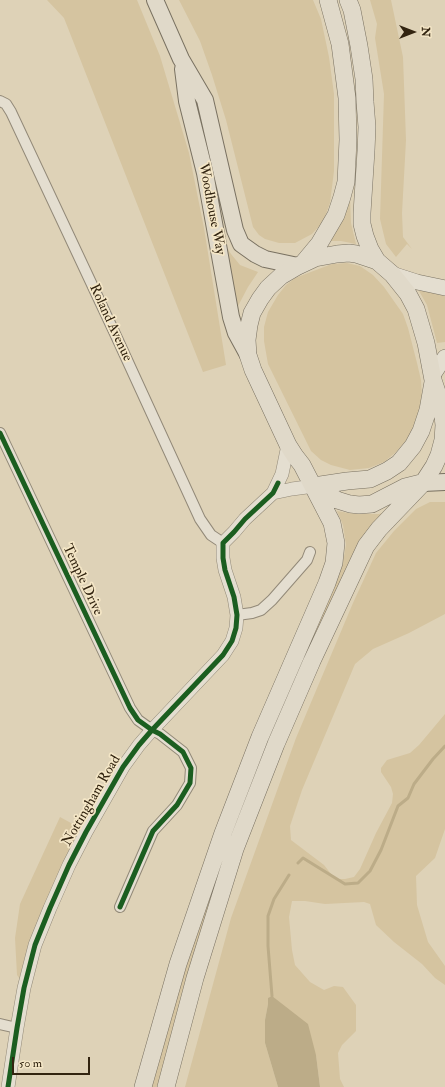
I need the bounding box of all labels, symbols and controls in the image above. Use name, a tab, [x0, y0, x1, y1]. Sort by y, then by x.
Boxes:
north arrow	[393, 12, 433, 52]
text: N	[419, 27, 432, 37]
street label: Woodhouse Way	[194, 162, 228, 256]
street label: Roland Avenue	[85, 282, 135, 364]
street label: Temple Drive	[58, 542, 106, 618]
street label: Nottingham Road	[59, 753, 125, 849]
scale bar	[14, 1049, 92, 1075]
text: 50 m	[19, 1056, 42, 1071]

